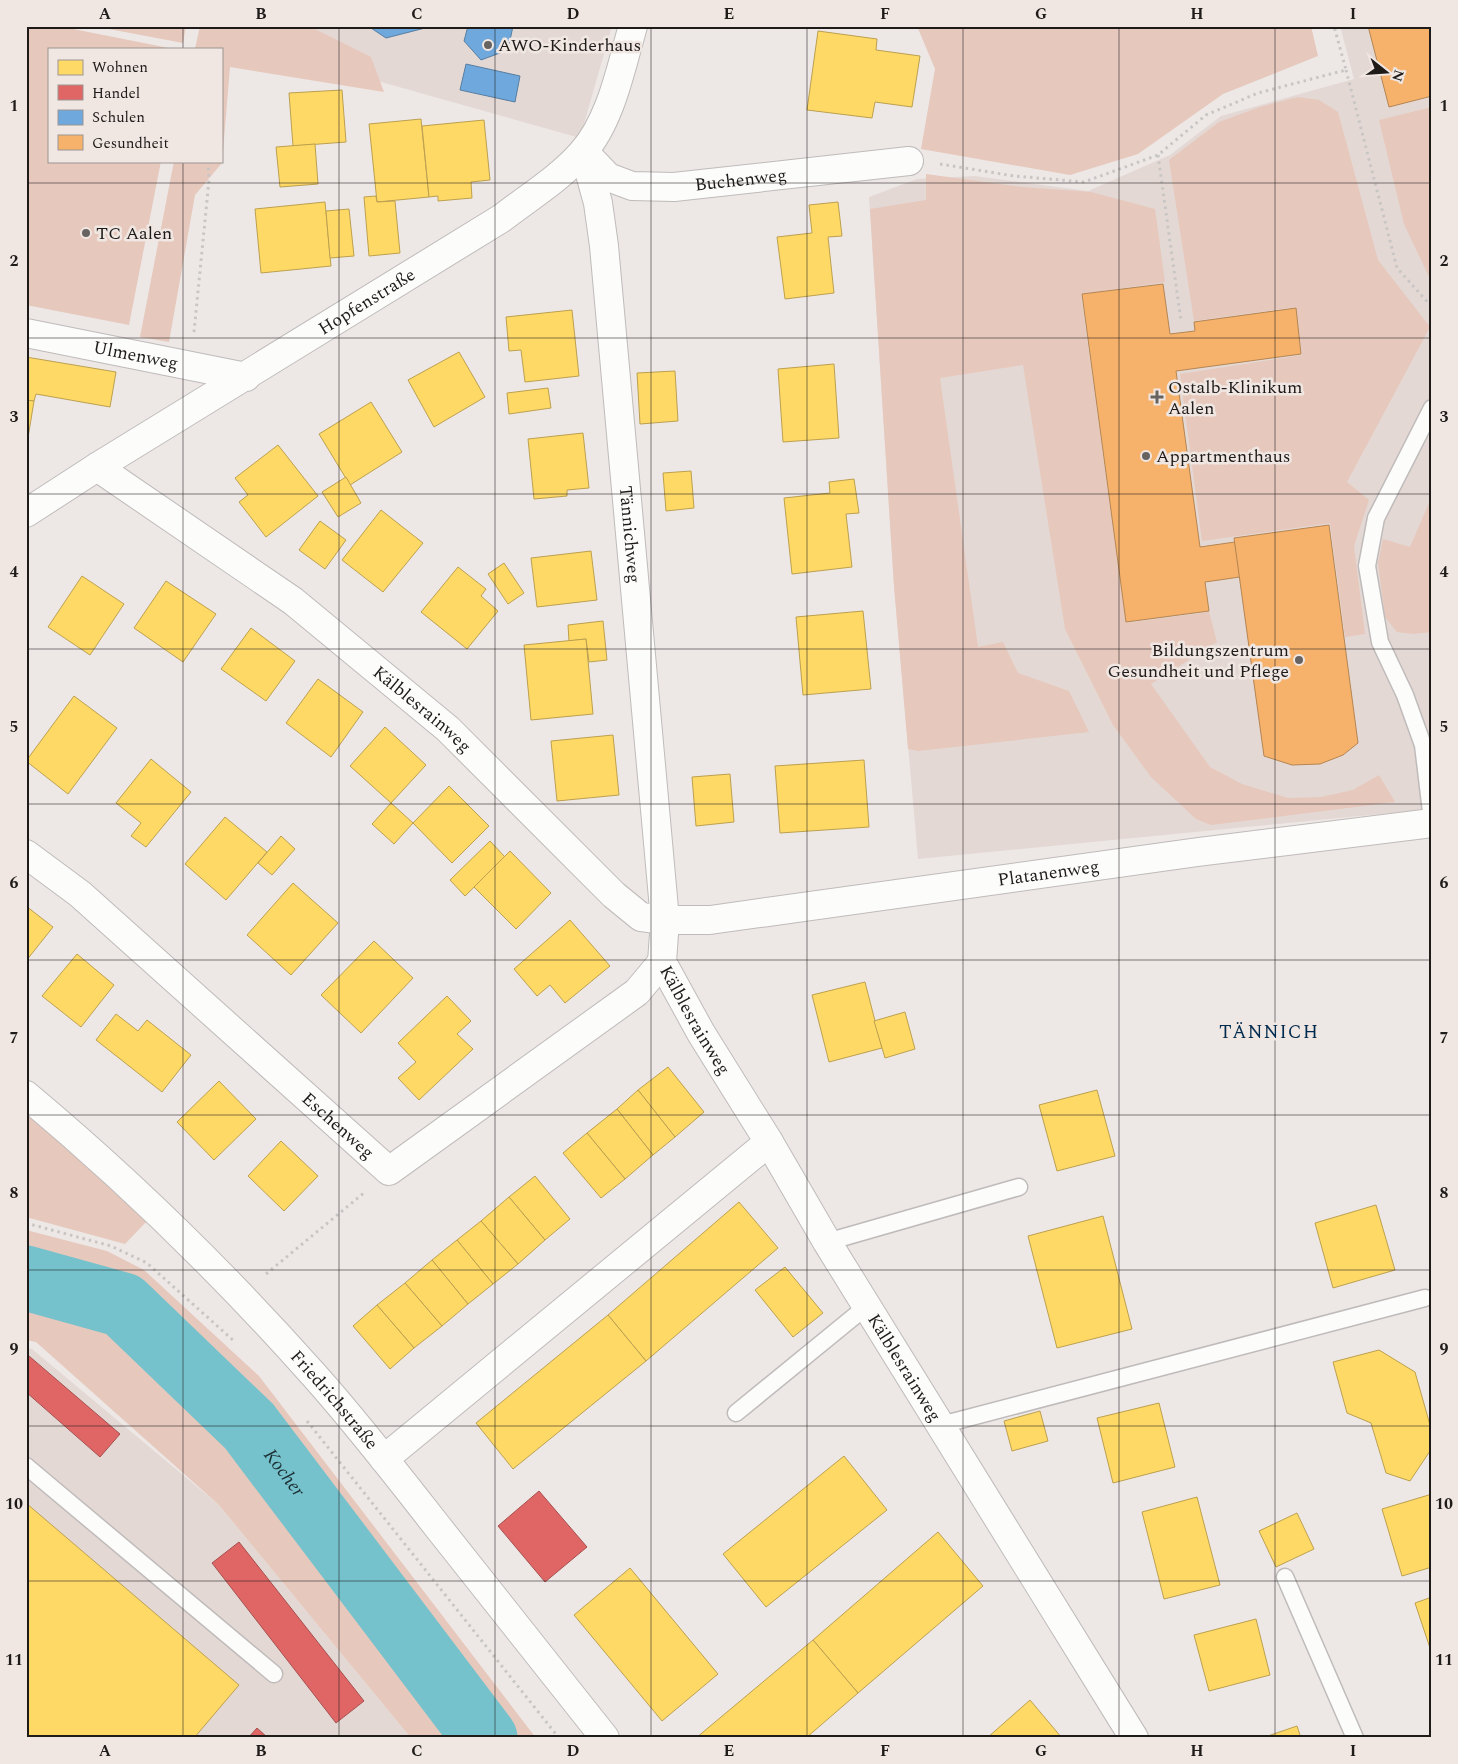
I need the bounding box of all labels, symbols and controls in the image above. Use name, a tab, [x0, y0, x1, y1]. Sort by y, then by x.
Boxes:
text: A	[99, 2, 112, 26]
text: B	[255, 2, 267, 26]
text: C	[411, 2, 423, 26]
text: D	[567, 2, 580, 26]
text: E	[724, 2, 734, 26]
text: F	[880, 2, 890, 26]
text: G	[1035, 2, 1047, 26]
text: H	[1190, 2, 1204, 26]
text: I	[1350, 2, 1356, 26]
place label: AWO-Kinderhaus	[498, 32, 641, 59]
marker: AWO-Kinderhaus	[482, 39, 494, 51]
legend	[48, 48, 222, 162]
north arrow	[1360, 48, 1410, 98]
text: Wohnen	[92, 56, 148, 79]
text: N	[1386, 67, 1410, 84]
text: Handel	[92, 82, 140, 105]
text: 1	[10, 94, 18, 118]
text: 1	[1440, 94, 1448, 118]
text: Schulen	[92, 106, 145, 129]
text: Gesundheit	[92, 132, 169, 155]
street label: Buchenweg	[693, 161, 788, 198]
place label: TC Aalen	[96, 220, 172, 247]
marker: TC Aalen	[80, 227, 92, 239]
text: 2	[10, 249, 19, 273]
text: 2	[1440, 249, 1449, 273]
street label: Hopfenstraße	[313, 261, 420, 342]
street label: Ulmenweg	[91, 333, 181, 377]
place label: Ostalb-Klinikum Aalen	[1168, 374, 1302, 422]
marker: Ostalb-Klinikum Aalen	[1150, 390, 1164, 404]
text: 3	[10, 405, 19, 429]
text: 3	[1440, 405, 1449, 429]
place label: Appartmenthaus	[1156, 443, 1291, 470]
marker: Appartmenthaus	[1140, 450, 1152, 462]
street label: Tännichweg	[612, 485, 648, 584]
text: 4	[10, 560, 19, 584]
text: 4	[1440, 560, 1449, 584]
place label: Bildungszentrum Gesundheit und Pflege	[1107, 637, 1289, 685]
marker: Bildungszentrum Gesundheit und Pflege	[1293, 654, 1305, 666]
street label: Kälblesrainweg	[367, 659, 478, 759]
text: 5	[10, 715, 18, 739]
text: 5	[1440, 715, 1448, 739]
street label: Platanenweg	[996, 852, 1101, 893]
text: 6	[10, 871, 19, 895]
text: 6	[1440, 871, 1449, 895]
street label: Kälblesrainweg	[653, 960, 737, 1080]
district label: TÄNNICH	[1219, 1018, 1319, 1047]
text: 7	[10, 1026, 19, 1050]
text: 7	[1440, 1026, 1449, 1050]
street label: Eschenweg	[296, 1085, 381, 1165]
text: 8	[10, 1181, 19, 1205]
text: 8	[1440, 1181, 1449, 1205]
street label: Kälblesrainweg	[861, 1308, 949, 1427]
text: 9	[10, 1337, 19, 1361]
text: 9	[1440, 1337, 1449, 1361]
street label: Friedrichstraße	[284, 1344, 385, 1455]
water label: Kocher	[256, 1442, 313, 1503]
text: 10	[5, 1492, 23, 1516]
text: 10	[1435, 1492, 1453, 1516]
text: 11	[5, 1648, 23, 1672]
text: 11	[1435, 1648, 1453, 1672]
text: A	[99, 1739, 112, 1763]
text: B	[255, 1739, 267, 1763]
text: C	[411, 1739, 423, 1763]
text: D	[567, 1739, 580, 1763]
text: E	[724, 1739, 734, 1763]
text: F	[880, 1739, 890, 1763]
text: G	[1035, 1739, 1047, 1763]
text: H	[1190, 1739, 1204, 1763]
text: I	[1350, 1739, 1356, 1763]

